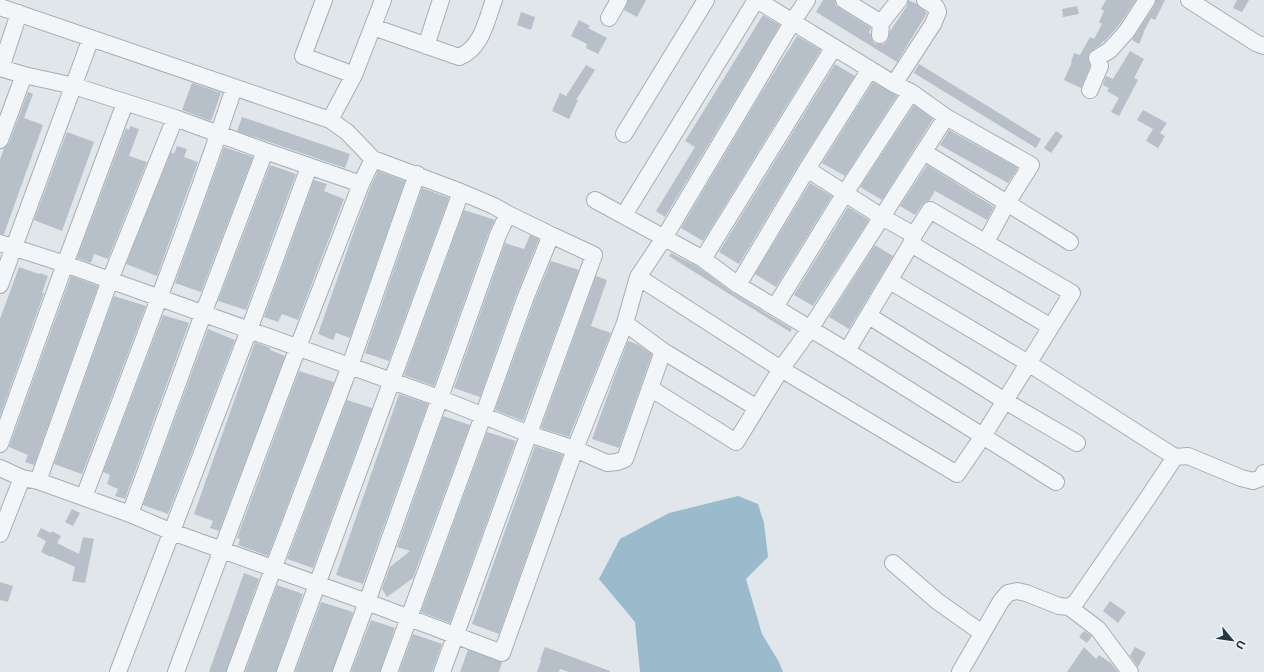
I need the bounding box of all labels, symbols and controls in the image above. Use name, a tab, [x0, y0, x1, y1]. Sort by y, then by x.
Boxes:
north arrow	[1212, 620, 1252, 660]
text: U	[1233, 638, 1249, 652]

